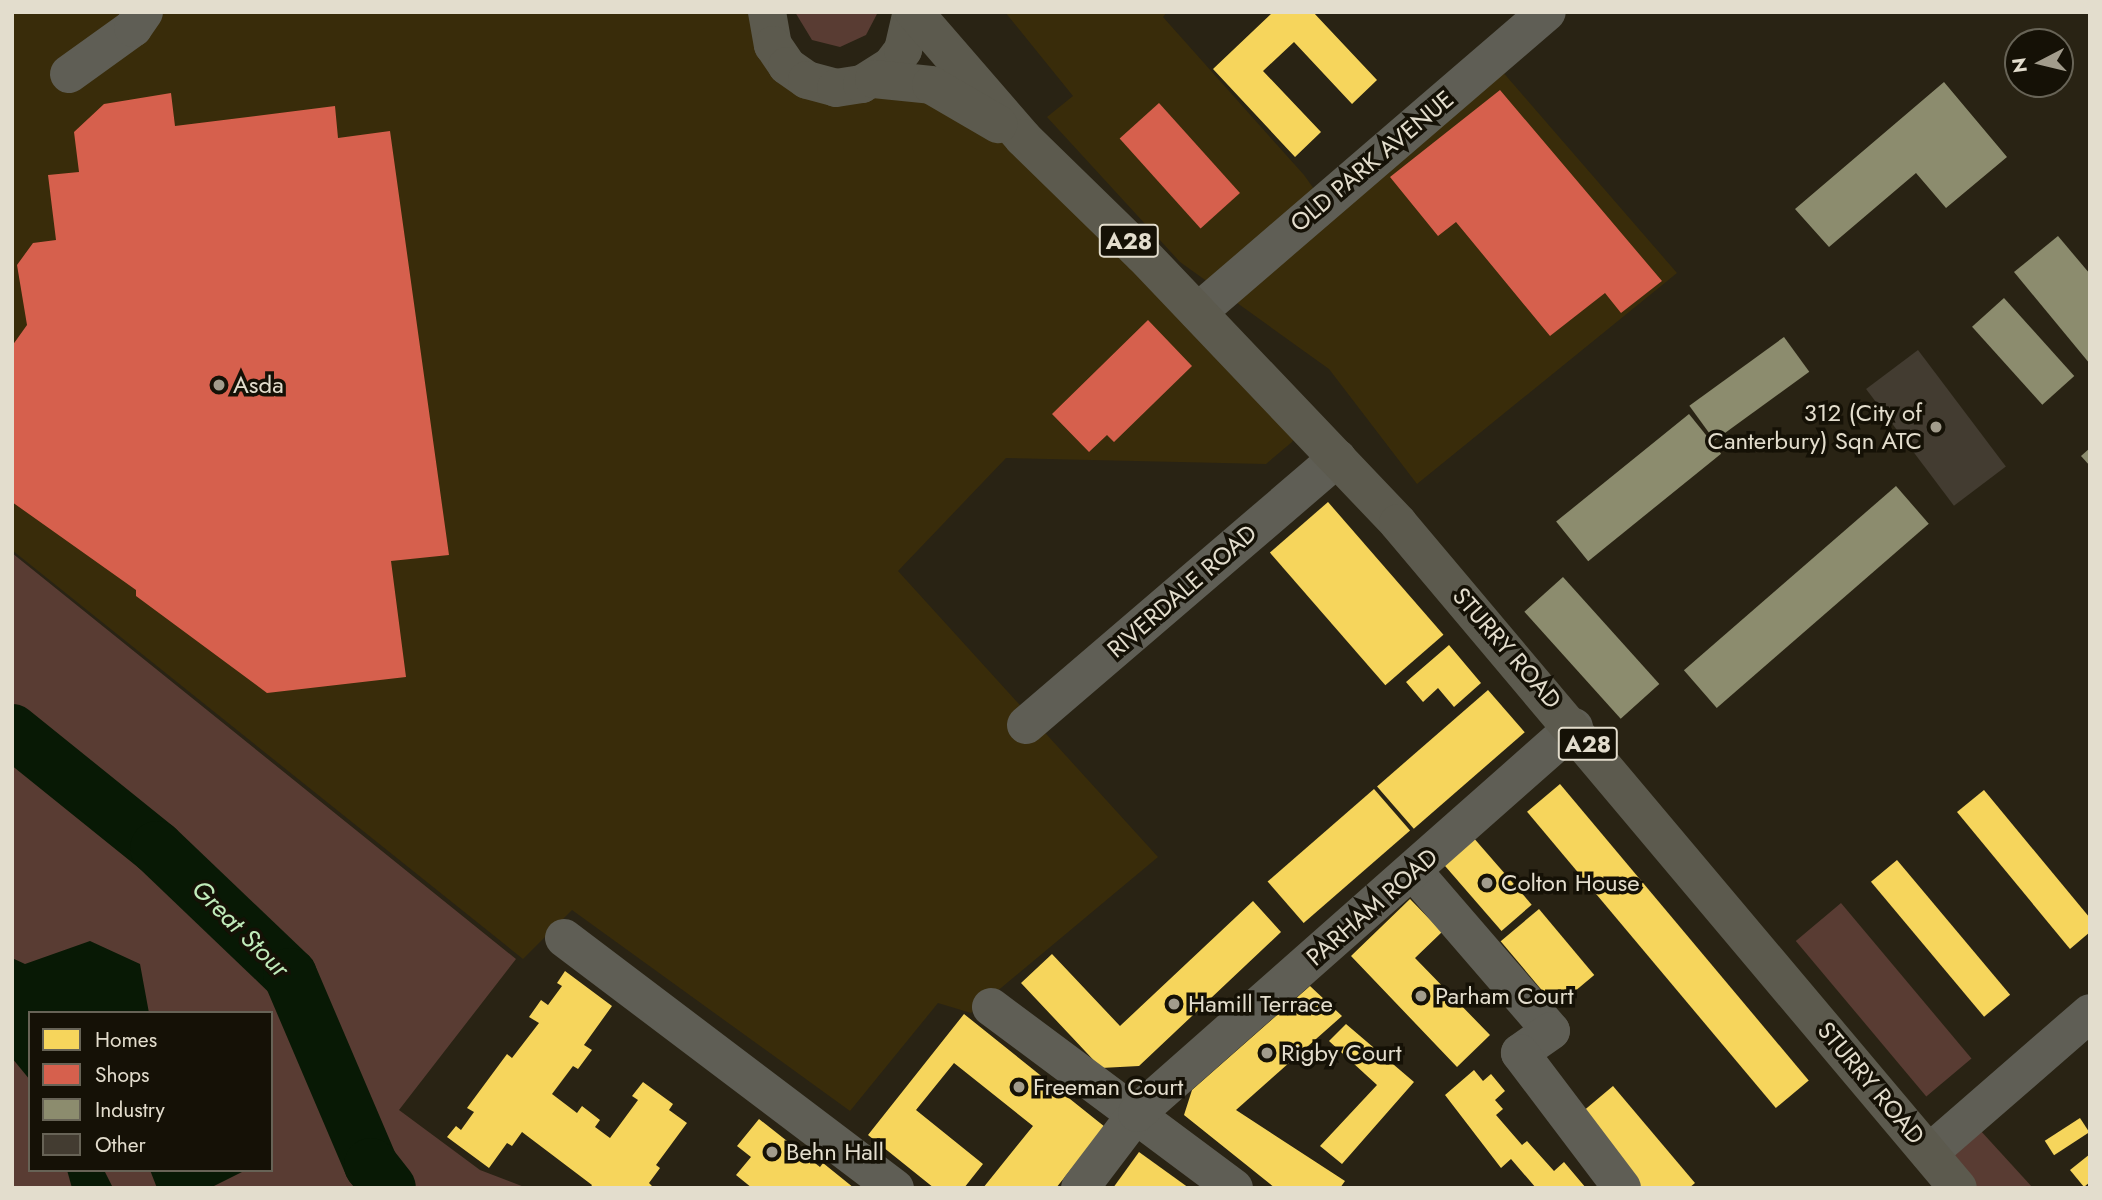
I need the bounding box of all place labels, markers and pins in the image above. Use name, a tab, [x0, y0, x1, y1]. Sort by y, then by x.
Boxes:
place label: Asda	[233, 371, 284, 399]
marker: Asda	[211, 377, 227, 393]
place label: 312 (City of Canterbury) Sqn ATC	[1707, 399, 1922, 455]
marker: 312 (City of Canterbury) Sqn ATC	[1928, 419, 1944, 435]
place label: Colton House	[1501, 869, 1640, 897]
marker: Colton House	[1479, 875, 1495, 891]
place label: Parham Court	[1435, 982, 1573, 1010]
marker: Parham Court	[1413, 988, 1429, 1004]
place label: Hamill Terrace	[1188, 990, 1333, 1018]
marker: Hamill Terrace	[1166, 996, 1182, 1012]
place label: Rigby Court	[1281, 1039, 1402, 1067]
marker: Rigby Court	[1259, 1045, 1275, 1061]
place label: Freeman Court	[1033, 1073, 1183, 1101]
marker: Freeman Court	[1011, 1079, 1027, 1095]
place label: Behn Hall	[786, 1138, 884, 1166]
marker: Behn Hall	[764, 1144, 780, 1160]

